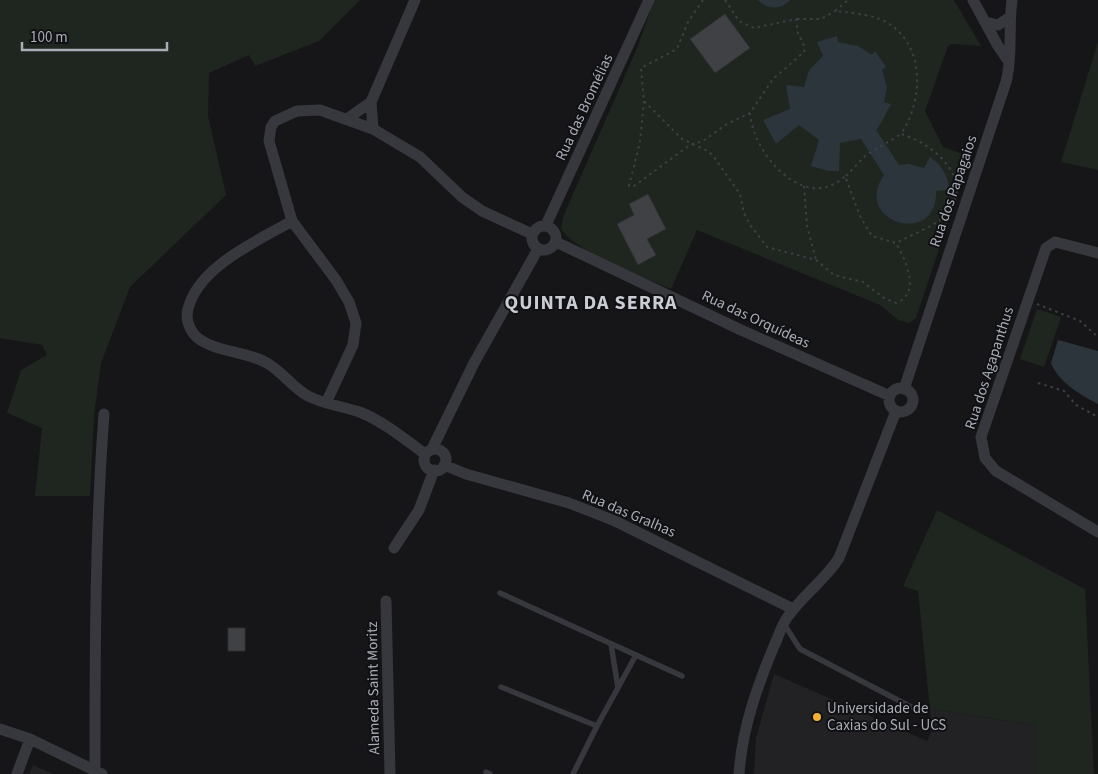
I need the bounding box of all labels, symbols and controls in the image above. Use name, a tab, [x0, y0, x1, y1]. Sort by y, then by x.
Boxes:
scale bar	[22, 20, 168, 52]
text: 100 m	[30, 27, 68, 48]
street label: Rua das Bromélias	[550, 50, 618, 164]
street label: Rua dos Papagaios	[924, 132, 982, 250]
street label: Rua das Orquídeas	[698, 285, 813, 354]
district label: QUINTA DA SERRA	[505, 289, 677, 317]
street label: Rua dos Agapanthus	[960, 304, 1019, 432]
street label: Rua das Gralhas	[579, 484, 679, 543]
street label: Alameda Saint Moritz	[362, 621, 385, 755]
place label: Universidade de Caxias do Sul - UCS	[827, 698, 946, 736]
marker: Universidade de Caxias do Sul - UCS	[811, 711, 823, 723]

